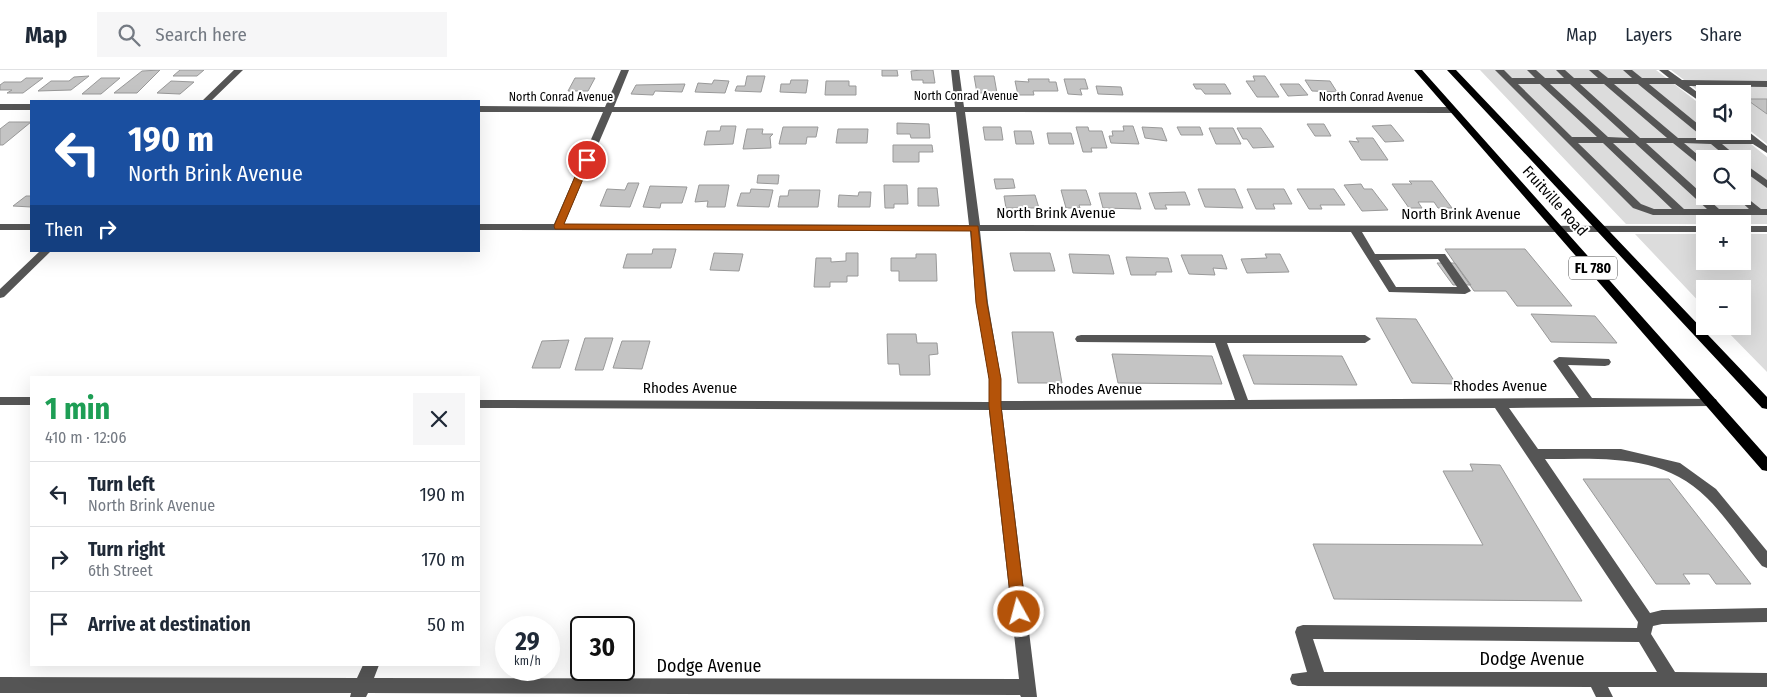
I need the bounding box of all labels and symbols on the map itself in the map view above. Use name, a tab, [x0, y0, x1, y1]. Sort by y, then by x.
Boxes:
street label: North Conrad Avenue	[914, 89, 1018, 103]
street label: North Conrad Avenue	[509, 90, 613, 104]
street label: North Conrad Avenue	[1319, 90, 1423, 104]
pin	[566, 139, 608, 181]
street label: Fruitville Road	[1519, 162, 1591, 240]
street label: North Brink Avenue	[996, 204, 1116, 222]
street label: North Brink Avenue	[1401, 205, 1521, 223]
road number: FL 780	[1569, 257, 1617, 280]
street label: Rhodes Avenue	[1453, 377, 1547, 395]
street label: Rhodes Avenue	[643, 379, 737, 397]
street label: Rhodes Avenue	[1048, 380, 1142, 398]
position arrow	[992, 585, 1044, 637]
speed limit sign: 30	[570, 616, 635, 681]
street label: Dodge Avenue	[1480, 648, 1585, 670]
street label: Dodge Avenue	[657, 655, 762, 677]

